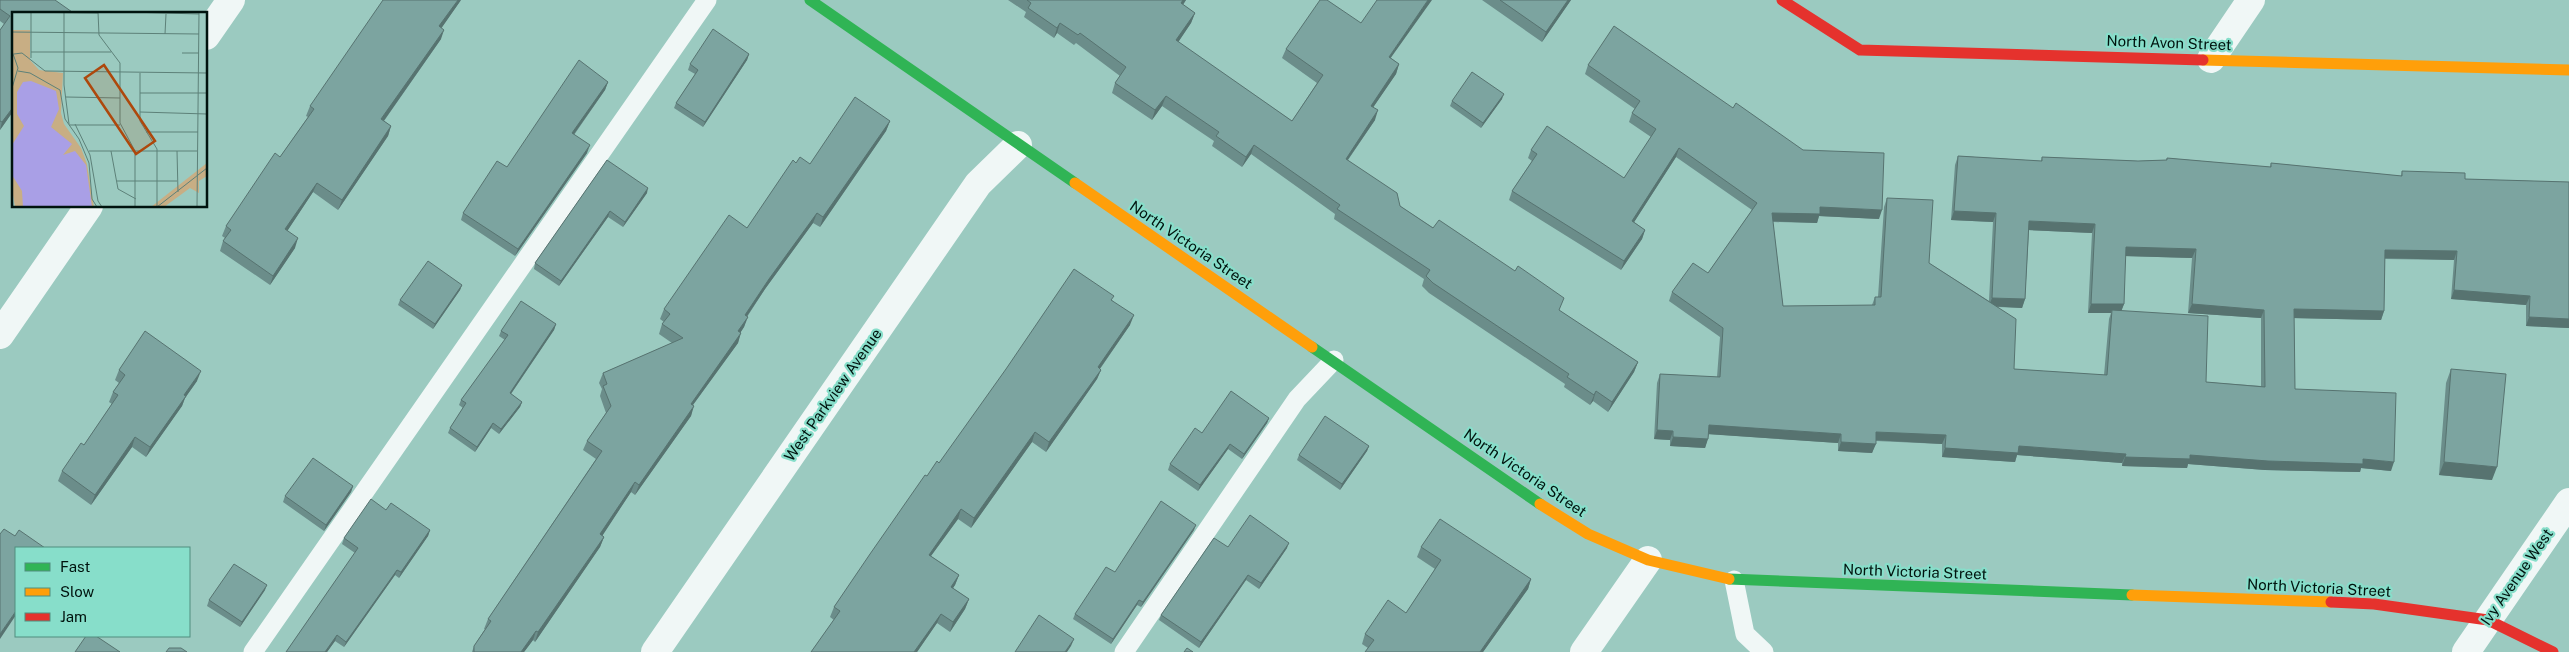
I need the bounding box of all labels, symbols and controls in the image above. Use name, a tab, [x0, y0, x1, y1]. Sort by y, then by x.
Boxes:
inset map	[12, 12, 208, 208]
street label: North Avon Street	[2106, 32, 2232, 53]
street label: North Victoria Street	[1127, 197, 1256, 292]
street label: West Parkview Avenue	[780, 325, 885, 464]
street label: North Victoria Street	[1461, 425, 1590, 520]
street label: Ivy Avenue West	[2477, 525, 2556, 628]
legend	[15, 547, 190, 637]
text: Fast	[60, 558, 90, 575]
street label: North Victoria Street	[1843, 560, 1988, 583]
street label: North Victoria Street	[2247, 575, 2392, 600]
text: Slow	[60, 583, 95, 600]
text: Jam	[60, 608, 87, 625]

